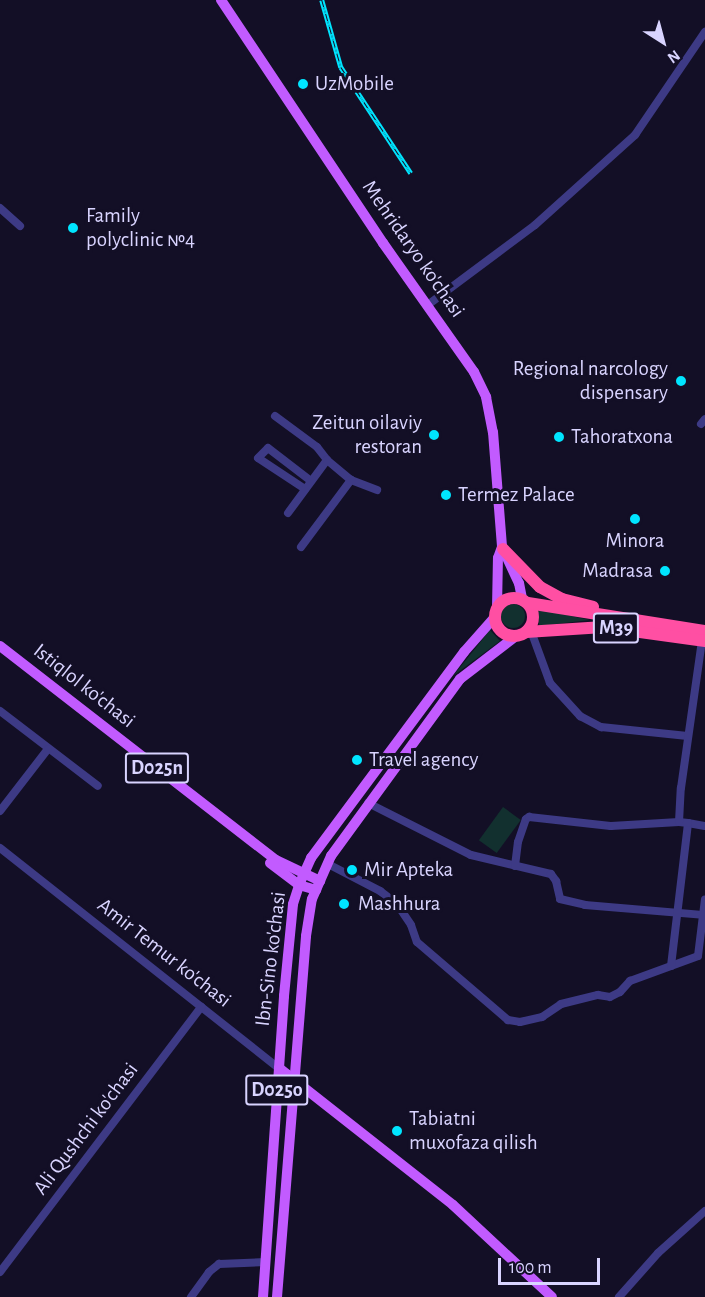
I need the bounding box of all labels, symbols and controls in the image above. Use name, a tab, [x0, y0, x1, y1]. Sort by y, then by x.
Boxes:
north arrow	[633, 12, 693, 72]
text: N	[664, 47, 683, 66]
place label: UzMobile	[315, 71, 394, 97]
marker: UzMobile	[296, 77, 310, 91]
street label: Мehridaryo ko'chasi	[356, 175, 470, 323]
place label: Family polyclinic №4	[86, 203, 195, 253]
marker: Family polyclinic №4	[64, 219, 82, 237]
place label: Regional narcology dispensary	[513, 356, 668, 406]
marker: Regional narcology dispensary	[672, 372, 690, 390]
place label: Zeitun oilaviy restoran	[312, 410, 422, 460]
place label: Tahoratxona	[571, 424, 673, 450]
marker: Zeitun oilaviy restoran	[427, 428, 441, 442]
marker: Tahoratxona	[552, 430, 566, 444]
place label: Termez Palace	[458, 482, 575, 508]
marker: Termez Palace	[439, 488, 453, 502]
marker: Minora	[628, 512, 642, 526]
place label: Minora	[606, 528, 664, 554]
place label: Madrasa	[582, 558, 653, 584]
marker: Madrasa	[658, 564, 672, 578]
road number: M39	[592, 611, 640, 645]
street label: Istiqlol ko'chasi	[28, 638, 140, 734]
place label: Travel agency	[369, 747, 478, 773]
road number: D025n	[124, 751, 190, 785]
marker: Travel agency	[350, 753, 364, 767]
place label: Mir Apteka	[364, 857, 453, 883]
marker: Mir Apteka	[345, 863, 359, 877]
street label: Ibn-Sino ko'chasi	[250, 890, 292, 1028]
place label: Mashhura	[358, 891, 440, 917]
street label: Amir Temur ko'chasi	[92, 893, 236, 1013]
marker: Mashhura	[335, 895, 353, 913]
street label: Ali Qushchi ko'chasi	[28, 1058, 144, 1200]
road number: D025o	[244, 1073, 310, 1107]
place label: Tabiatni muxofaza qilish	[409, 1106, 538, 1156]
marker: Tabiatni muxofaza qilish	[390, 1124, 404, 1138]
scale bar	[501, 1246, 603, 1284]
text: 100 m	[509, 1259, 552, 1277]

